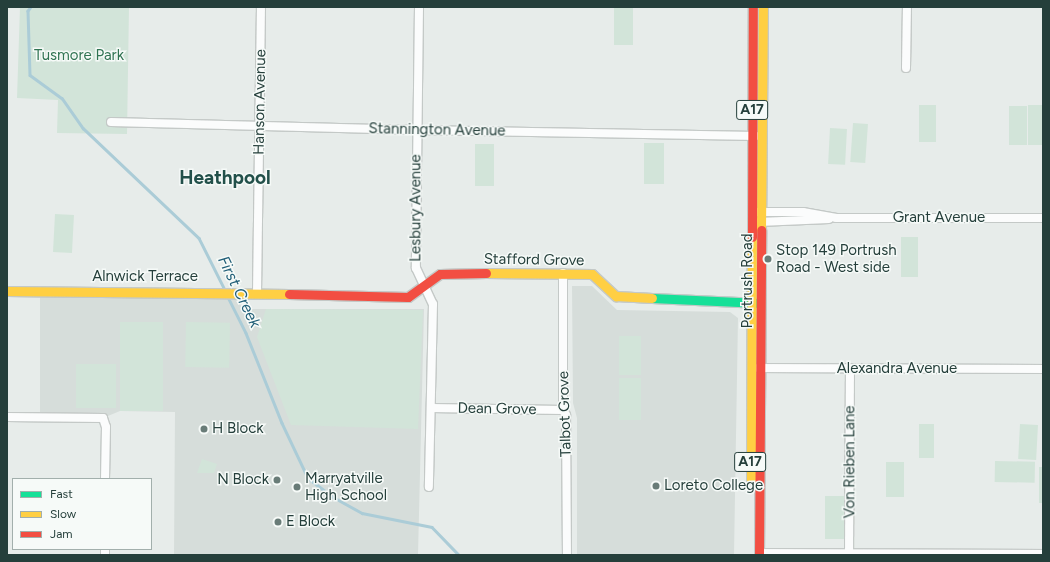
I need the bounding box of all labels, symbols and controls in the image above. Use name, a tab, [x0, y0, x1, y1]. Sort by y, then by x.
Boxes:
park label: Tusmore Park	[34, 47, 124, 65]
street label: Hanson Avenue	[250, 49, 270, 155]
road number: A17	[736, 98, 768, 122]
street label: Stannington Avenue	[368, 120, 506, 140]
street label: Lesbury Avenue	[407, 154, 425, 262]
district label: Heathpool	[179, 167, 271, 189]
street label: Grant Avenue	[893, 209, 985, 227]
street label: Portrush Road	[739, 233, 757, 329]
place label: Stop 149 Portrush Road - West side	[776, 241, 897, 276]
street label: Stafford Grove	[484, 250, 584, 270]
water label: First Creek	[213, 253, 265, 331]
marker: Stop 149 Portrush Road - West side	[763, 254, 773, 264]
street label: Alnwick Terrace	[92, 268, 198, 286]
street label: Alexandra Avenue	[837, 360, 957, 378]
street label: Talbot Grove	[555, 371, 575, 457]
street label: Dean Grove	[457, 399, 537, 419]
street label: Von Rieben Lane	[841, 406, 859, 518]
place label: H Block	[212, 420, 264, 438]
marker: H Block	[199, 424, 209, 434]
road number: A17	[734, 450, 766, 474]
place label: Marryatville High School	[305, 469, 387, 504]
place label: N Block	[217, 471, 269, 489]
marker: N Block	[272, 475, 282, 485]
place label: Loreto College	[664, 477, 763, 495]
legend	[12, 478, 152, 550]
marker: Loreto College	[651, 481, 661, 491]
marker: Marryatville High School	[292, 482, 302, 492]
text: Fast	[50, 487, 73, 501]
text: Slow	[50, 507, 76, 521]
place label: E Block	[286, 513, 335, 531]
marker: E Block	[273, 517, 283, 527]
text: Jam	[50, 527, 73, 541]

